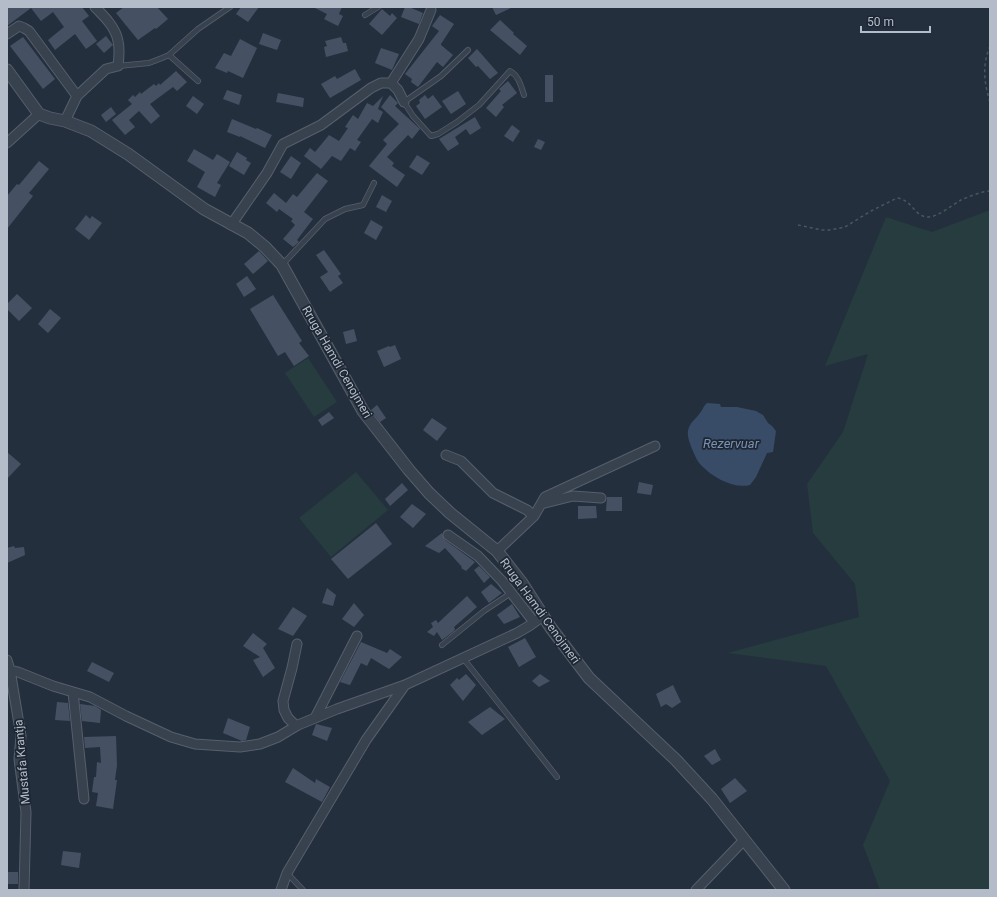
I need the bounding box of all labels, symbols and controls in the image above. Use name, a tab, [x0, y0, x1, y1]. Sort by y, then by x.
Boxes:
scale bar	[861, 8, 930, 34]
text: 50 m	[867, 15, 894, 29]
street label: Rruga Hamdi Cenojmeri	[299, 304, 375, 421]
water label: Rezervuar	[703, 436, 760, 451]
street label: Rruga Hamdi Cenojmeri	[497, 556, 583, 667]
street label: Mustafa Krantja	[11, 719, 33, 805]

